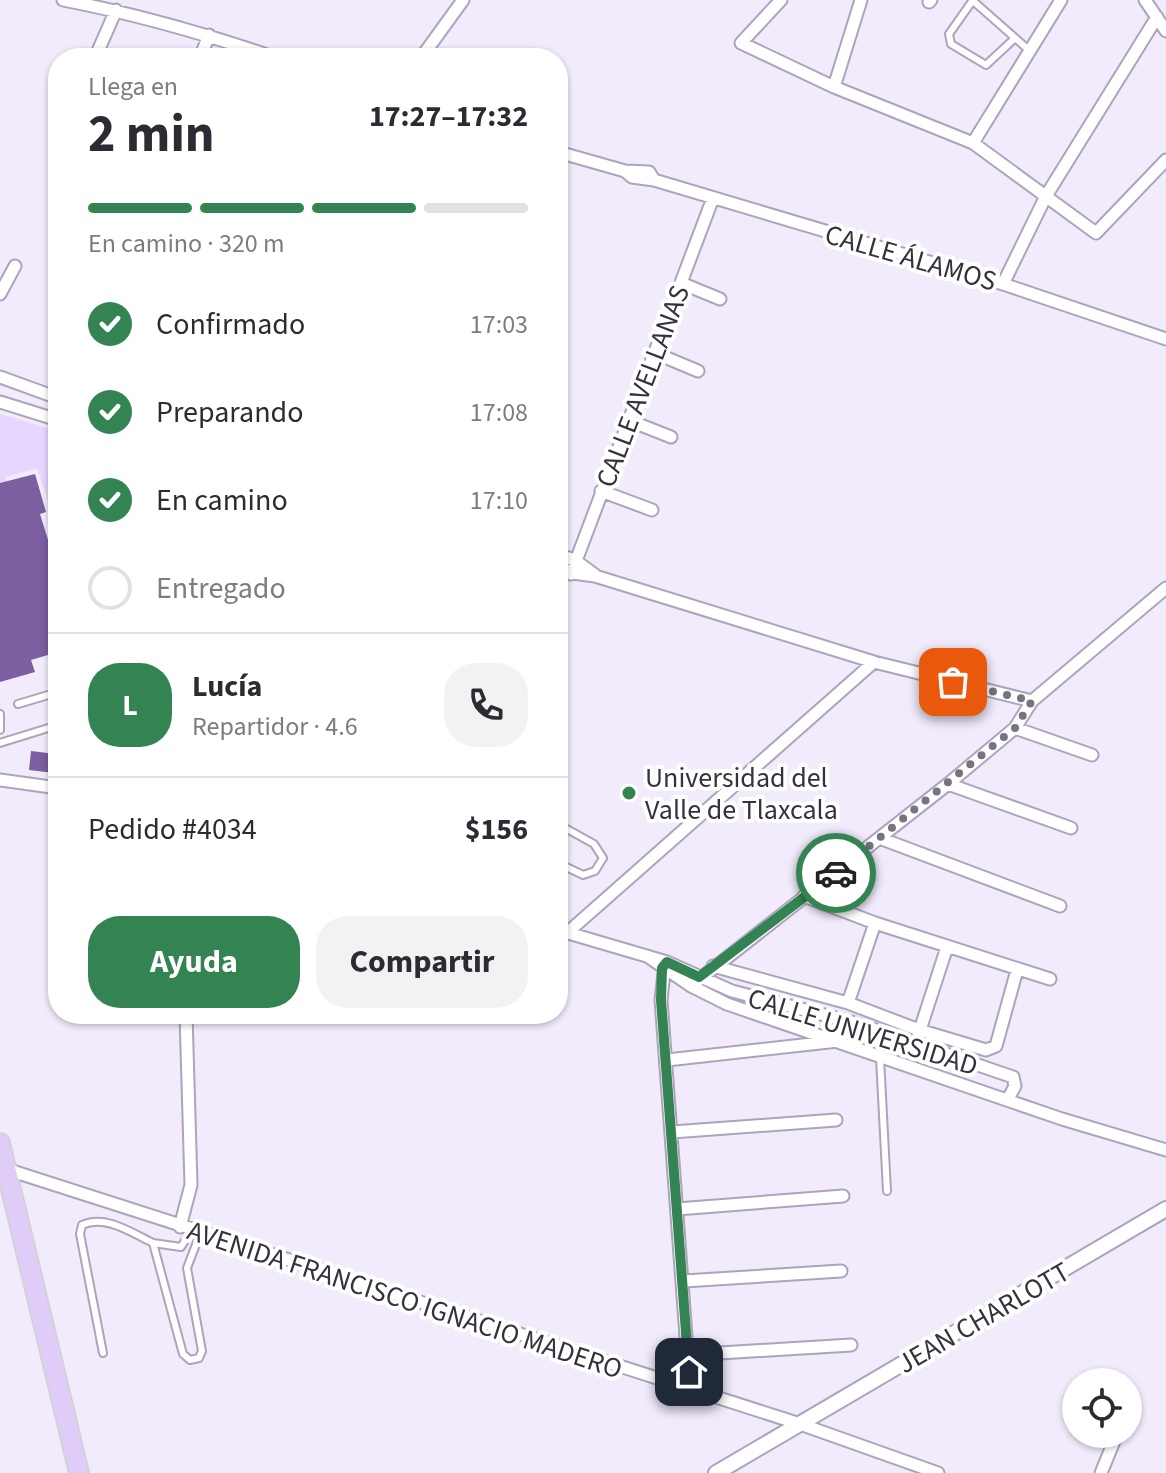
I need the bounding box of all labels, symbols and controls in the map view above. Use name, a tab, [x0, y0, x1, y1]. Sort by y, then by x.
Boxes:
text: Llega en	[88, 68, 178, 105]
text: 17:27–17:32	[369, 95, 528, 138]
text: 2 min	[88, 98, 215, 172]
street label: CALLE ÁLAMOS	[820, 214, 1001, 302]
text: En camino · 320 m	[88, 225, 284, 262]
street label: CALLE AVELLANAS	[586, 280, 700, 493]
icon: check	[88, 302, 132, 346]
text: Confirmado	[156, 303, 305, 346]
text: 17:03	[470, 306, 528, 343]
icon: check	[88, 390, 132, 434]
text: Preparando	[156, 391, 303, 434]
text: 17:08	[470, 394, 528, 431]
icon: check	[88, 478, 132, 522]
text: En camino	[156, 479, 288, 522]
text: 17:10	[470, 482, 528, 519]
text: Entregado	[156, 567, 286, 610]
pin	[919, 648, 987, 716]
icon: bag	[931, 660, 975, 704]
button: phone	[444, 663, 528, 747]
text: Lucía	[192, 665, 262, 708]
text: L	[122, 684, 138, 727]
text: Repartidor · 4.6	[192, 708, 358, 745]
place label: Universidad del Valle de Tlaxcala	[645, 758, 838, 830]
marker: Universidad del Valle de Tlaxcala	[620, 784, 638, 802]
text: Pedido #4034	[88, 808, 257, 851]
text: $156	[465, 808, 528, 851]
courier	[796, 833, 876, 913]
icon: car	[814, 851, 858, 895]
button: Ayuda	[88, 916, 300, 1008]
button: Compartir	[316, 916, 528, 1008]
street label: CALLE UNIVERSIDAD	[743, 978, 983, 1086]
street label: AVENIDA FRANCISCO IGNACIO MADERO	[182, 1211, 627, 1389]
street label: JEAN CHARLOTT	[890, 1252, 1077, 1384]
pin	[655, 1338, 723, 1406]
icon: home	[667, 1350, 711, 1394]
map controls	[1062, 1368, 1142, 1448]
button: locate	[1062, 1368, 1142, 1448]

